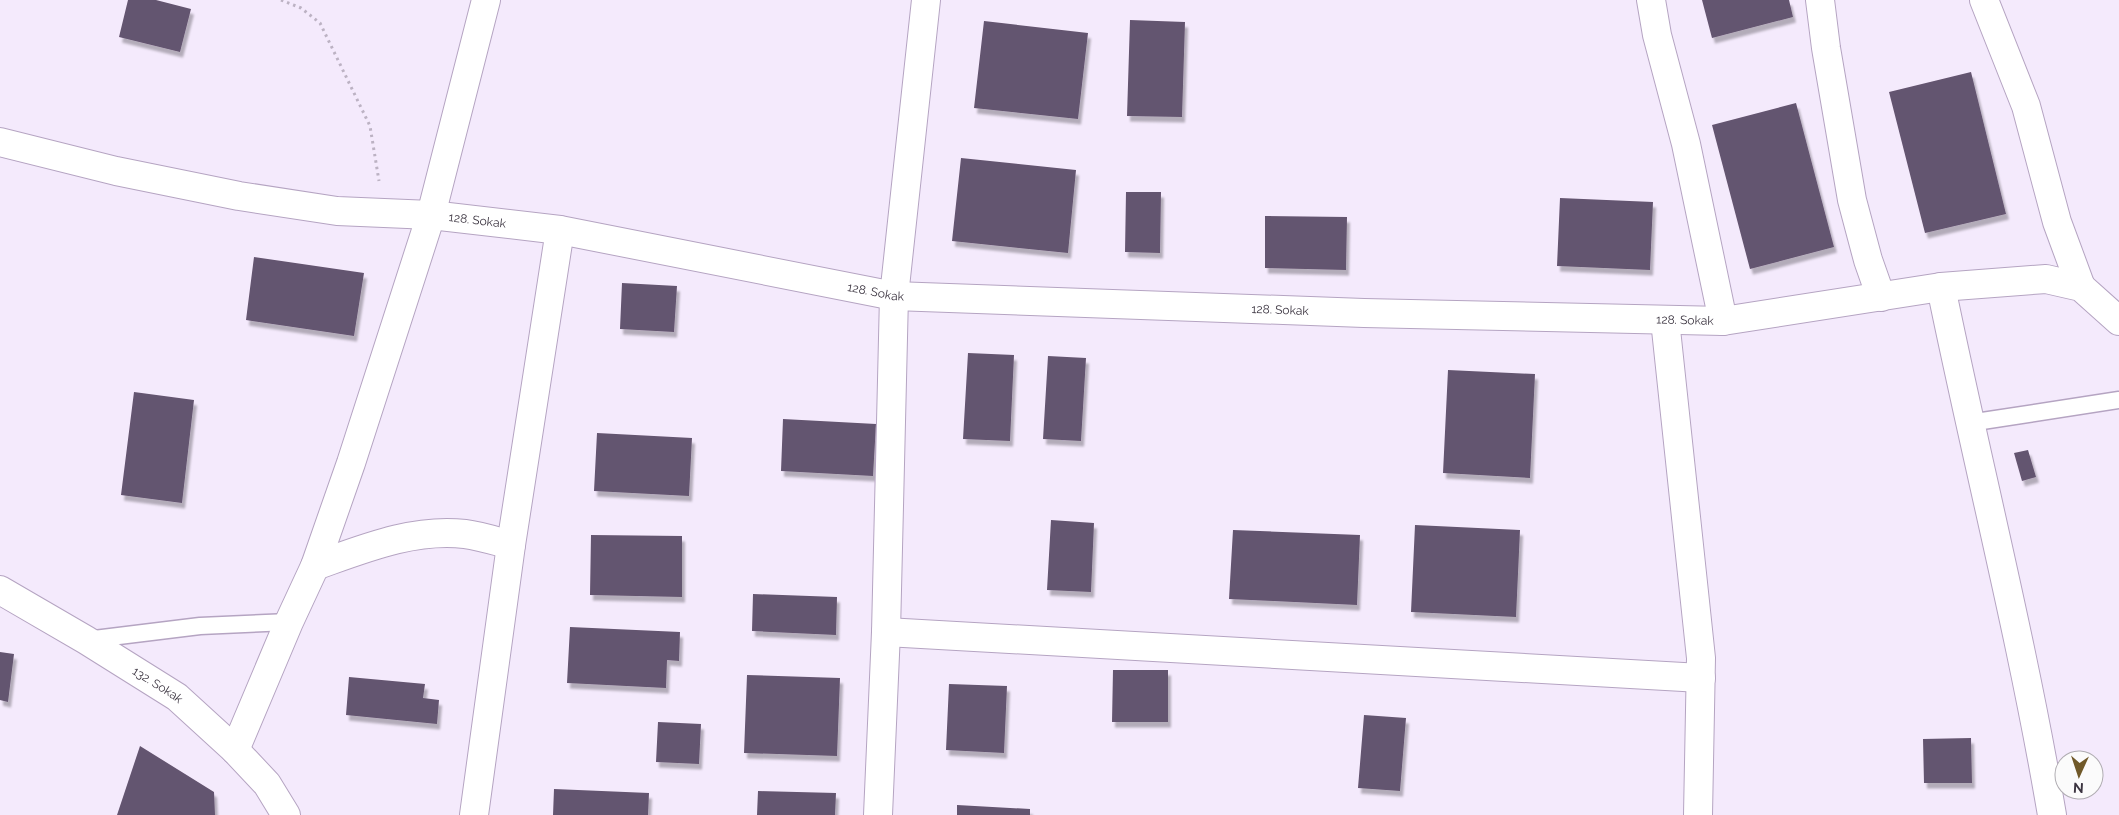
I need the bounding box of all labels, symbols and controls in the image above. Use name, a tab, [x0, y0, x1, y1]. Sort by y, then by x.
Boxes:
street label: 128. Sokak	[448, 210, 507, 231]
street label: 128. Sokak	[846, 280, 905, 303]
street label: 128. Sokak	[1251, 302, 1310, 318]
street label: 128. Sokak	[1656, 313, 1715, 328]
street label: 132. Sokak	[130, 664, 186, 706]
north arrow	[2054, 750, 2104, 800]
text: N	[2073, 780, 2084, 796]

